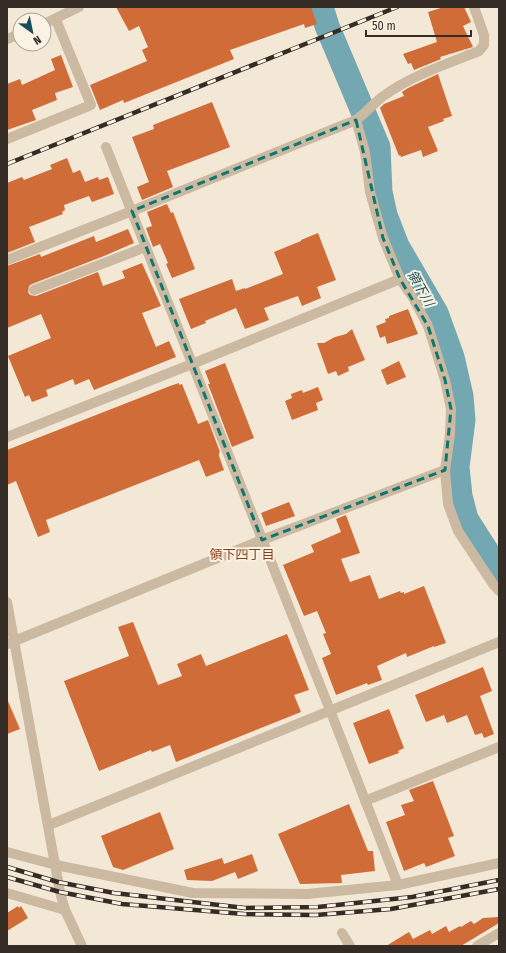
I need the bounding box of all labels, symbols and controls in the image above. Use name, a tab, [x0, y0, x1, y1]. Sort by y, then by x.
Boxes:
north arrow	[12, 12, 52, 52]
scale bar	[366, 12, 471, 38]
text: 50 m	[372, 19, 396, 33]
text: N	[31, 33, 43, 47]
water label: 領下川	[404, 268, 438, 311]
district label: 領下四丁目	[209, 547, 275, 562]

